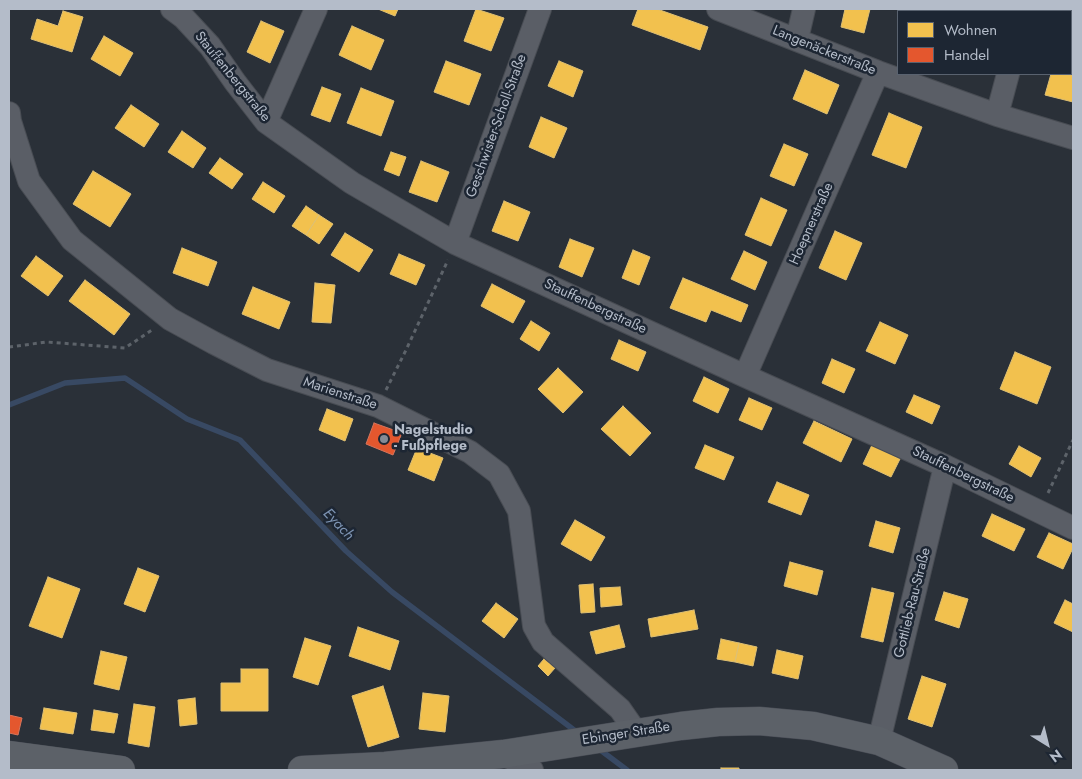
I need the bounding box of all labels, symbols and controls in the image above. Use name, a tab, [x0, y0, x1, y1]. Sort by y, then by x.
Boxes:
legend	[897, 10, 1072, 75]
text: Wohnen	[944, 19, 997, 41]
street label: Langenäckerstraße	[770, 23, 878, 79]
street label: Stauffenbergstraße	[191, 29, 273, 125]
text: Handel	[944, 44, 990, 66]
street label: Geschwister-Scholl-Straße	[463, 52, 531, 200]
street label: Hoepnerstraße	[786, 180, 838, 268]
street label: Stauffenbergstraße	[541, 276, 649, 338]
street label: Marienstraße	[301, 374, 379, 414]
place label: Nagelstudio - Fußpflege	[394, 423, 473, 456]
marker: Nagelstudio - Fußpflege	[378, 433, 390, 445]
street label: Stauffenbergstraße	[909, 443, 1017, 507]
water label: Eyach	[319, 505, 357, 545]
street label: Gottlieb-Rau-Straße	[891, 546, 935, 660]
street label: Ebinger Straße	[581, 719, 671, 749]
north arrow	[1022, 719, 1072, 769]
text: N	[1045, 745, 1066, 767]

